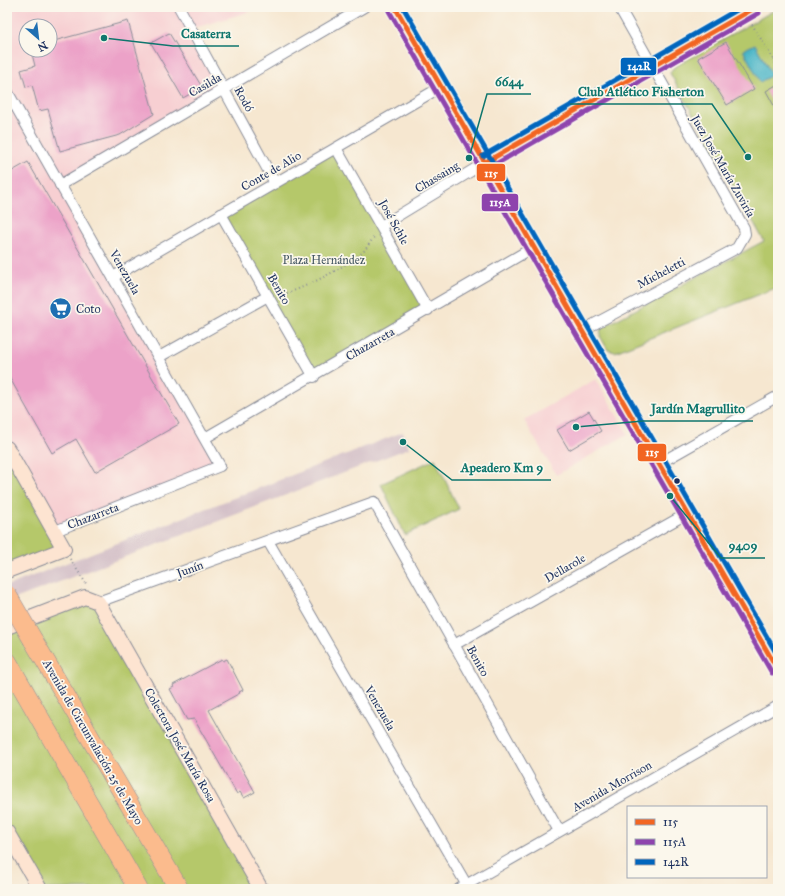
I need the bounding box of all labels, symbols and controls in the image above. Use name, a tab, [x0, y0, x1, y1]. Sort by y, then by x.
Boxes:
north arrow	[18, 18, 58, 58]
callout: Casaterra	[173, 21, 239, 46]
text: Casaterra	[181, 26, 231, 42]
text: N	[35, 38, 50, 55]
line badge: 142R	[620, 57, 657, 76]
text: 142R	[627, 60, 652, 74]
callout: 6644	[487, 69, 531, 94]
street label: Casilda	[186, 70, 225, 100]
text: 6644	[495, 74, 524, 90]
callout: Club Atlético Fisherton	[570, 79, 712, 104]
street label: Rodó	[231, 84, 257, 114]
text: Club Atlético Fisherton	[578, 84, 704, 100]
street label: Juez José María Zuviría	[686, 111, 758, 221]
street label: Conte de Alio	[239, 148, 303, 194]
street label: Chassaing	[412, 158, 463, 197]
line badge: 115	[476, 163, 506, 182]
text: 115	[484, 167, 499, 180]
line badge: 115A	[481, 193, 519, 212]
street label: José Schle	[374, 195, 412, 248]
text: 115A	[489, 196, 511, 209]
street label: Venezuela	[106, 246, 144, 298]
park label: Plaza Hernández	[283, 253, 366, 267]
street label: Micheletti	[635, 254, 688, 291]
street label: Benito	[265, 271, 293, 307]
supermarket icon: Coto	[47, 296, 73, 322]
place label: Coto	[76, 302, 101, 316]
street label: Chazarreta	[343, 324, 398, 364]
callout: Jardín Magrullito	[643, 396, 753, 421]
text: Jardín Magrullito	[649, 401, 745, 417]
line badge: 115	[637, 443, 667, 462]
text: 115	[645, 446, 660, 459]
callout: Apeadero Km 9	[452, 455, 551, 480]
text: Apeadero Km 9	[460, 460, 543, 476]
unlabelled marker	[672, 476, 682, 486]
street label: Chazarreta	[65, 499, 121, 532]
callout: 9409	[721, 533, 765, 558]
text: 9409	[729, 538, 757, 554]
street label: Dellarole	[542, 551, 588, 585]
street label: Junín	[173, 558, 206, 582]
street label: Benito	[464, 643, 492, 679]
street label: Avenida de Circunvalación 25 de Mayo	[39, 656, 146, 827]
street label: Venezuela	[361, 682, 399, 734]
street label: Colectora José María Rosa	[141, 685, 219, 806]
street label: Avenida Morrison	[569, 757, 655, 815]
legend	[627, 806, 767, 878]
text: 115	[663, 815, 678, 829]
text: 115A	[663, 835, 686, 849]
text: 142R	[663, 855, 689, 869]

